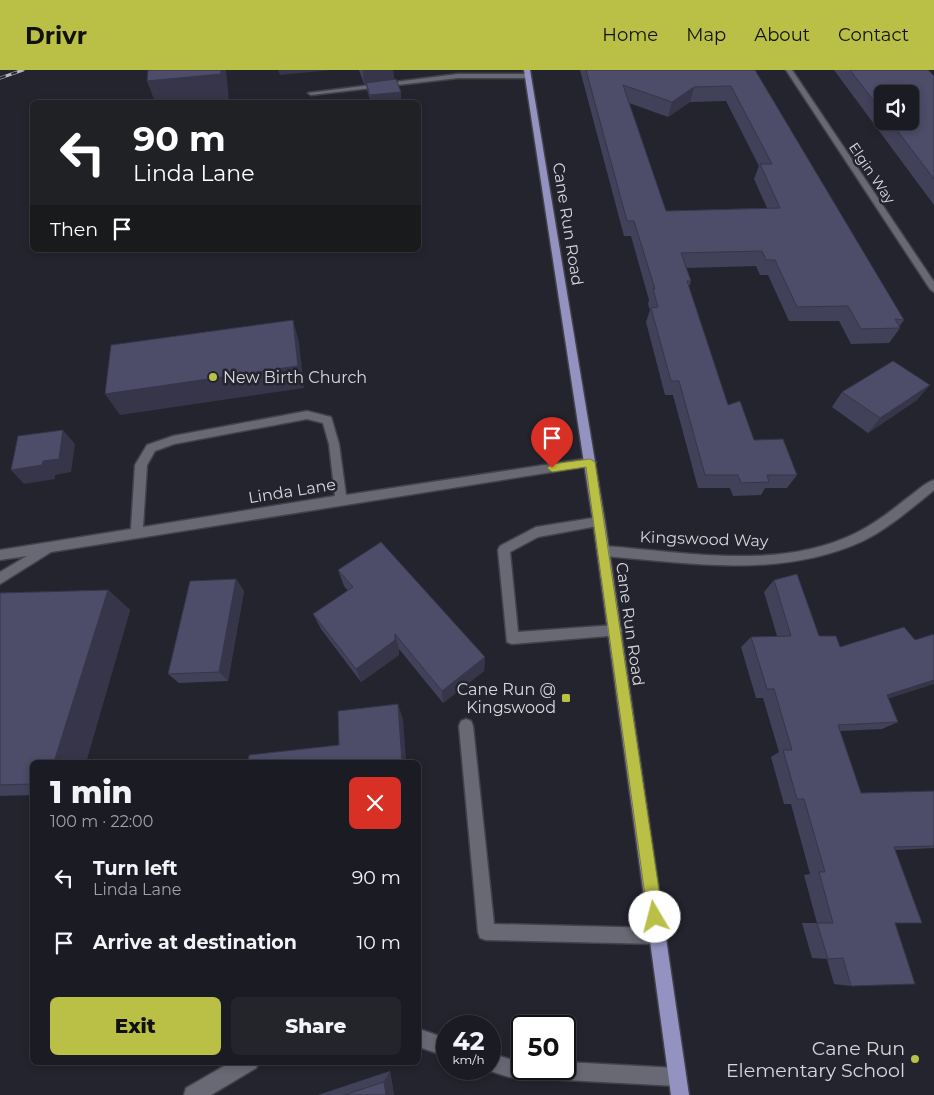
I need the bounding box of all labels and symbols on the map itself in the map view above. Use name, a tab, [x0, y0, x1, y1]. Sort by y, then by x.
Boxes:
street label: Elgin Way	[845, 139, 899, 207]
street label: Cane Run Road	[549, 161, 587, 287]
place label: New Birth Church	[223, 368, 367, 387]
marker: New Birth Church	[207, 371, 219, 383]
pin	[531, 417, 573, 468]
street label: Linda Lane	[247, 475, 337, 507]
street label: Kingswood Way	[639, 527, 769, 551]
street label: Cane Run Road	[612, 561, 648, 687]
place label: Cane Run @ Kingswood	[457, 680, 556, 717]
marker: Cane Run @ Kingswood	[560, 692, 572, 704]
position arrow	[628, 890, 680, 942]
speed limit sign: 50	[511, 1015, 576, 1080]
place label: Cane Run Elementary School	[726, 1037, 905, 1082]
marker: Cane Run Elementary School	[909, 1053, 921, 1065]

